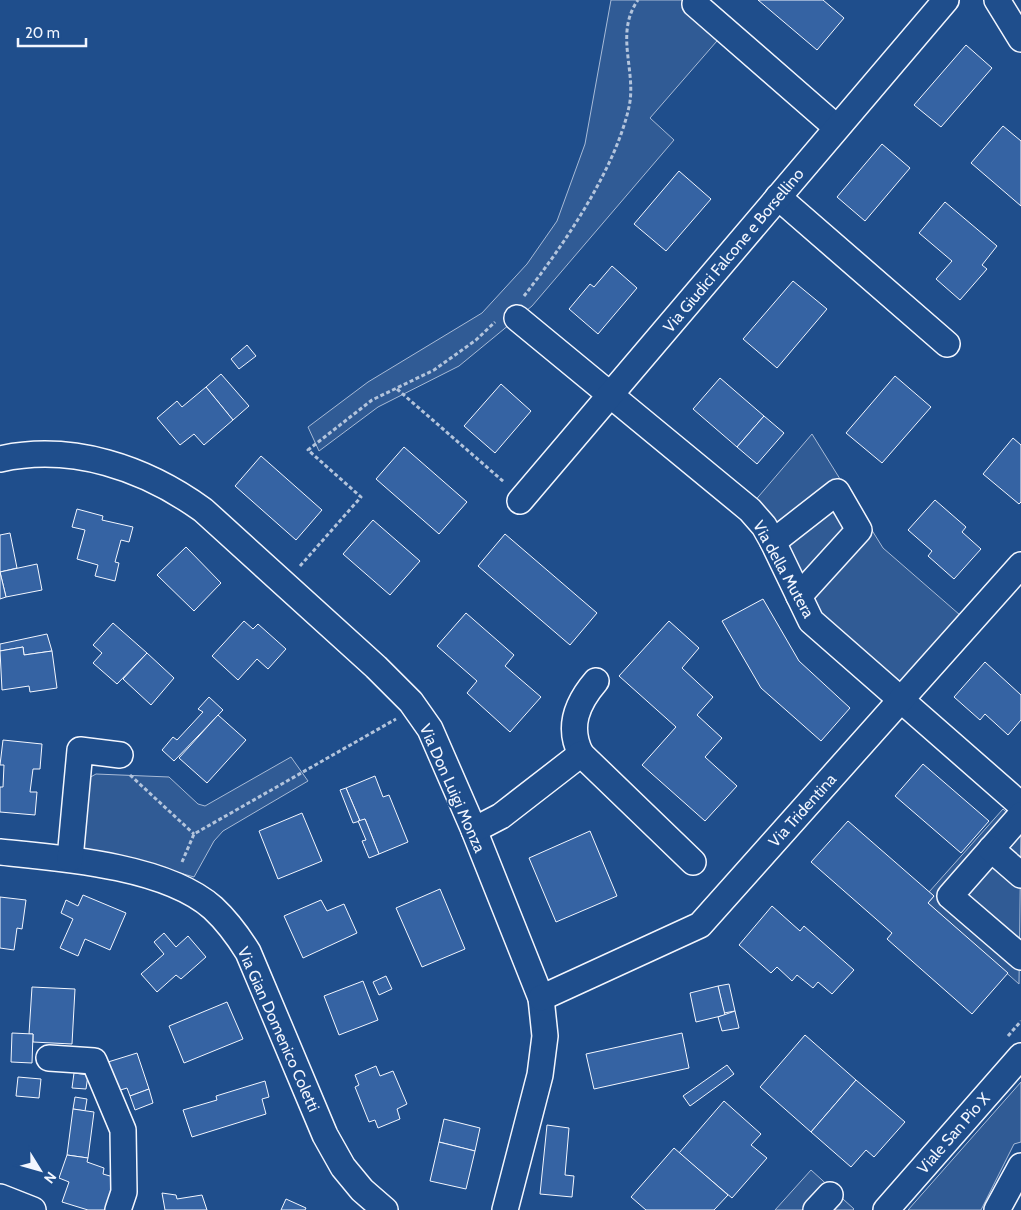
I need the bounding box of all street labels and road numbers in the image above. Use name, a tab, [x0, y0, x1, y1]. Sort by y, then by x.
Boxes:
street label: Via Giudici Falcone e Borsellino	[659, 164, 808, 336]
street label: Via della Mutera	[749, 517, 818, 622]
street label: Via Don Luigi Monza	[416, 721, 490, 856]
street label: Via Tridentina	[765, 770, 840, 851]
street label: Via Gian Domenico Coletti	[234, 944, 323, 1115]
street label: Viale San Pio X	[913, 1089, 994, 1178]

